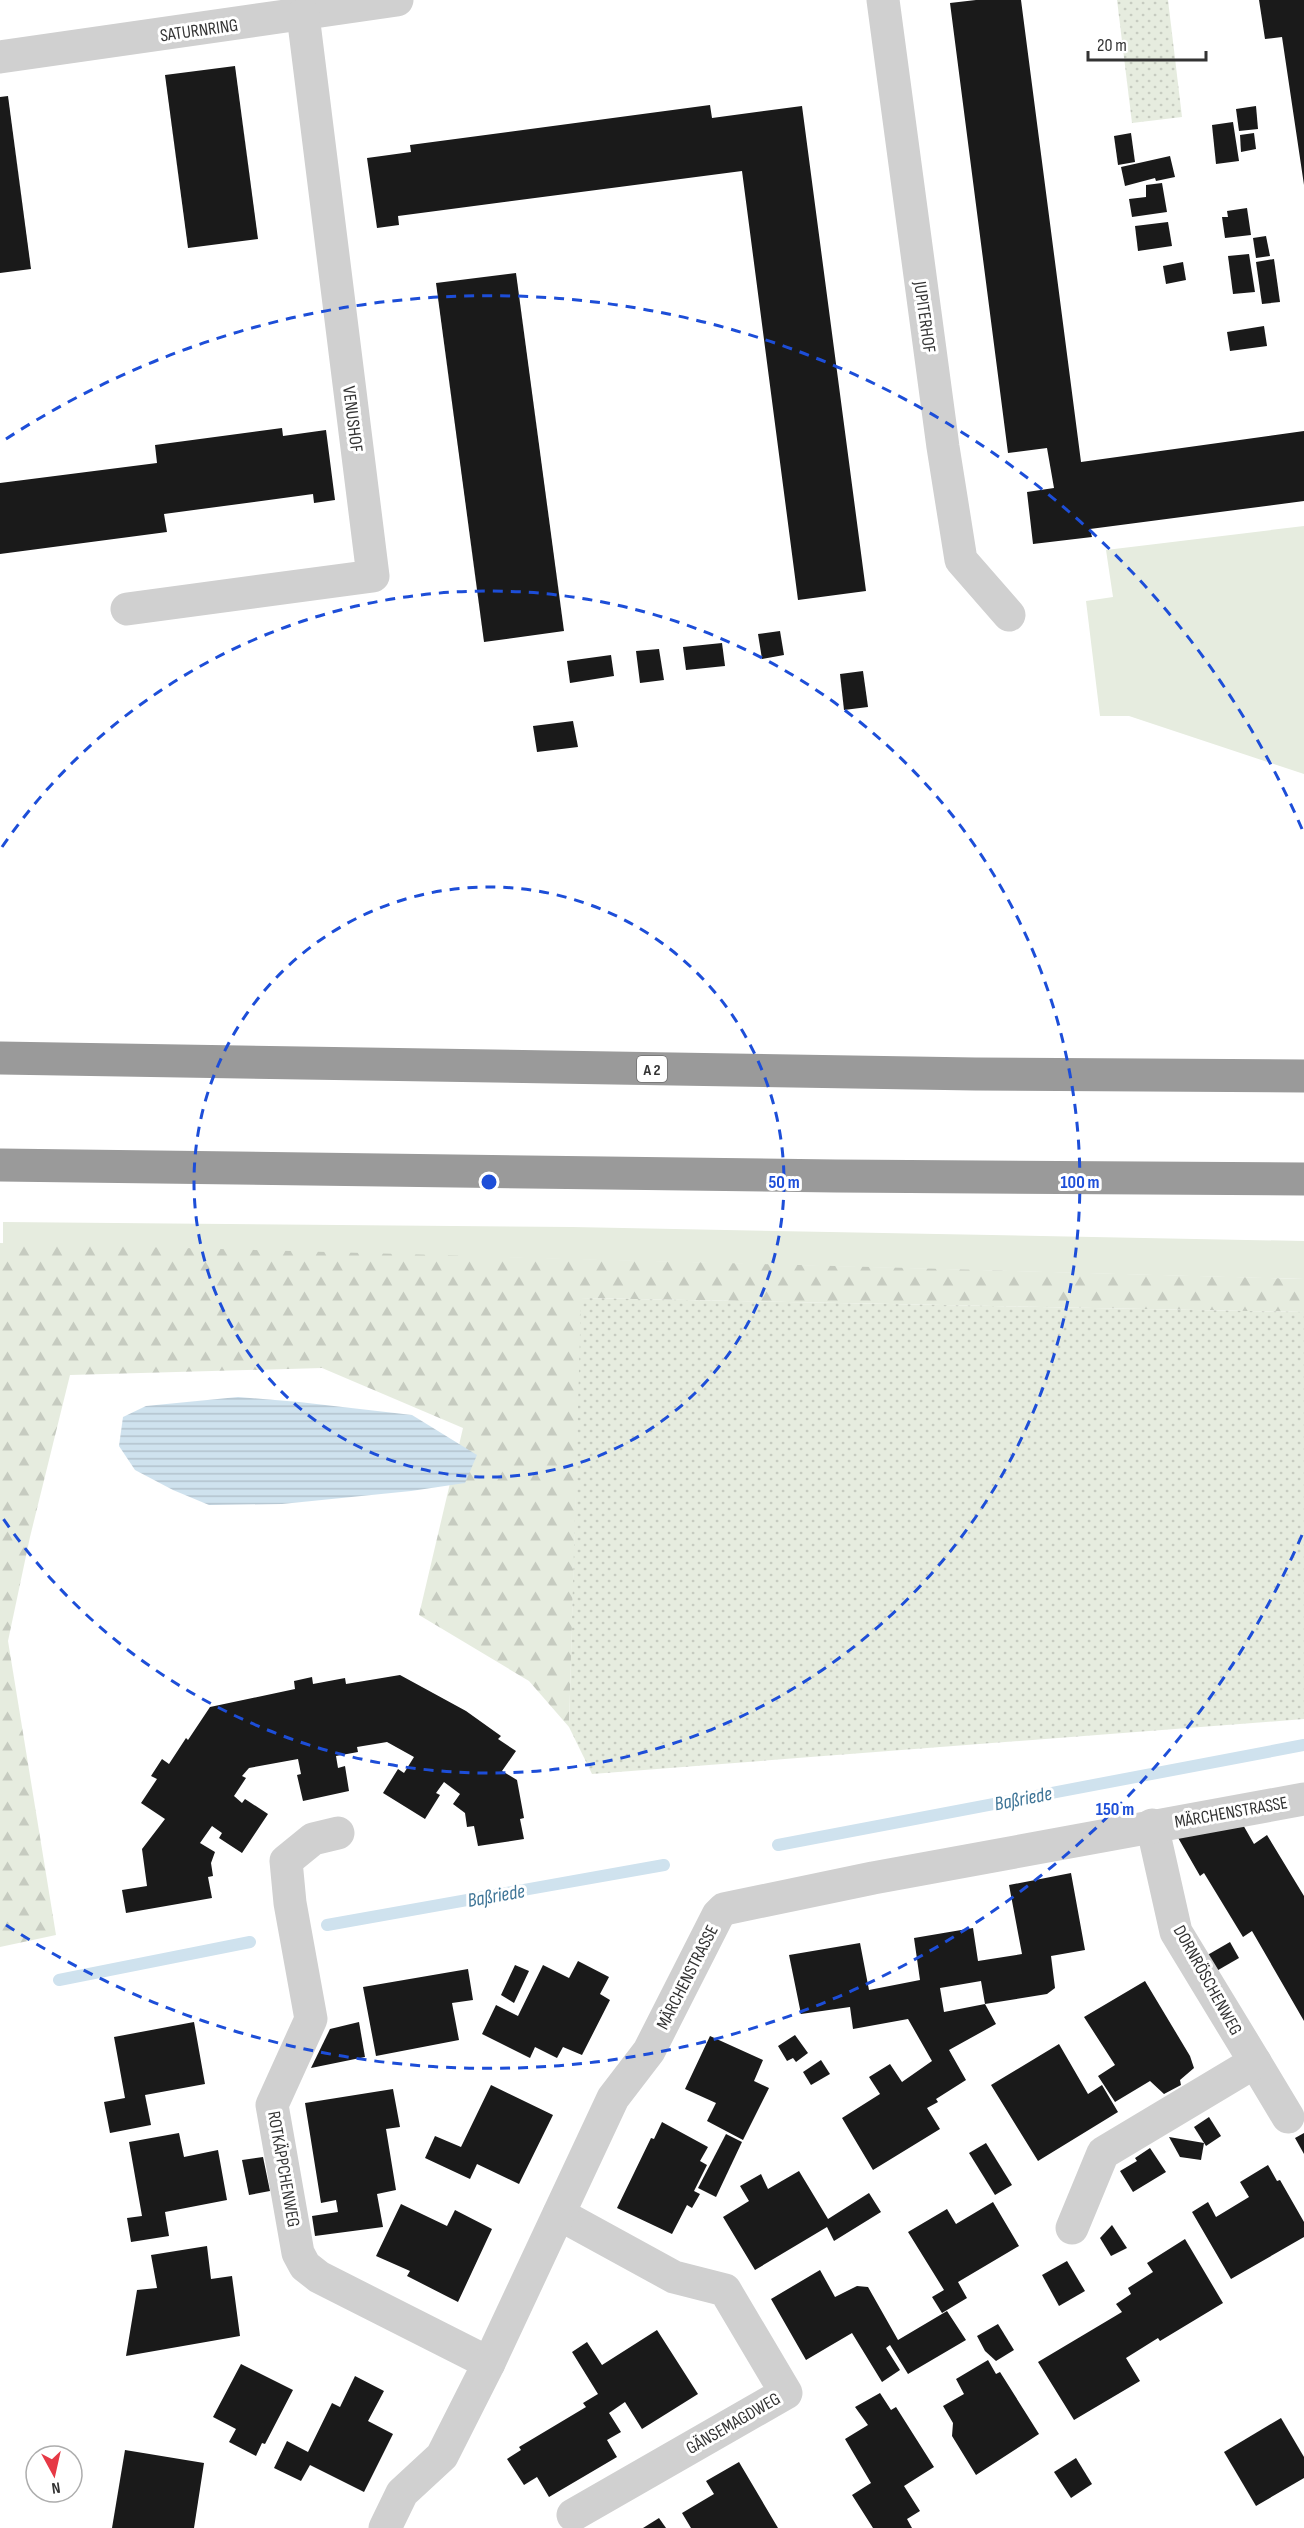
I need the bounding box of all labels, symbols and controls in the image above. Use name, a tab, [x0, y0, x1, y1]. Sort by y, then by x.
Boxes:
street label: SATURNRING	[159, 15, 239, 46]
scale bar	[1088, 24, 1206, 62]
text: 20 m	[1097, 35, 1127, 56]
street label: JUPITERHOF	[909, 279, 940, 354]
street label: VENUSHOF	[338, 385, 367, 453]
road number: A 2	[637, 1056, 667, 1082]
centre of rings	[479, 1172, 499, 1192]
text: 50 m	[768, 1172, 800, 1193]
text: 100 m	[1061, 1172, 1100, 1193]
water label: Baßriede	[992, 1782, 1054, 1816]
street label: MÄRCHENSTRASSE	[1173, 1792, 1289, 1833]
text: 150 m	[1096, 1799, 1134, 1820]
water label: Baßriede	[466, 1879, 527, 1913]
street label: MÄRCHENSTRASSE	[652, 1922, 723, 2033]
street label: DORNRÖSCHENWEG	[1169, 1922, 1246, 2039]
street label: ROTKÄPPCHENWEG	[263, 2109, 304, 2229]
street label: GÄNSEMAGDWEG	[683, 2388, 784, 2459]
north arrow	[24, 2444, 84, 2504]
text: N	[50, 2477, 61, 2497]

